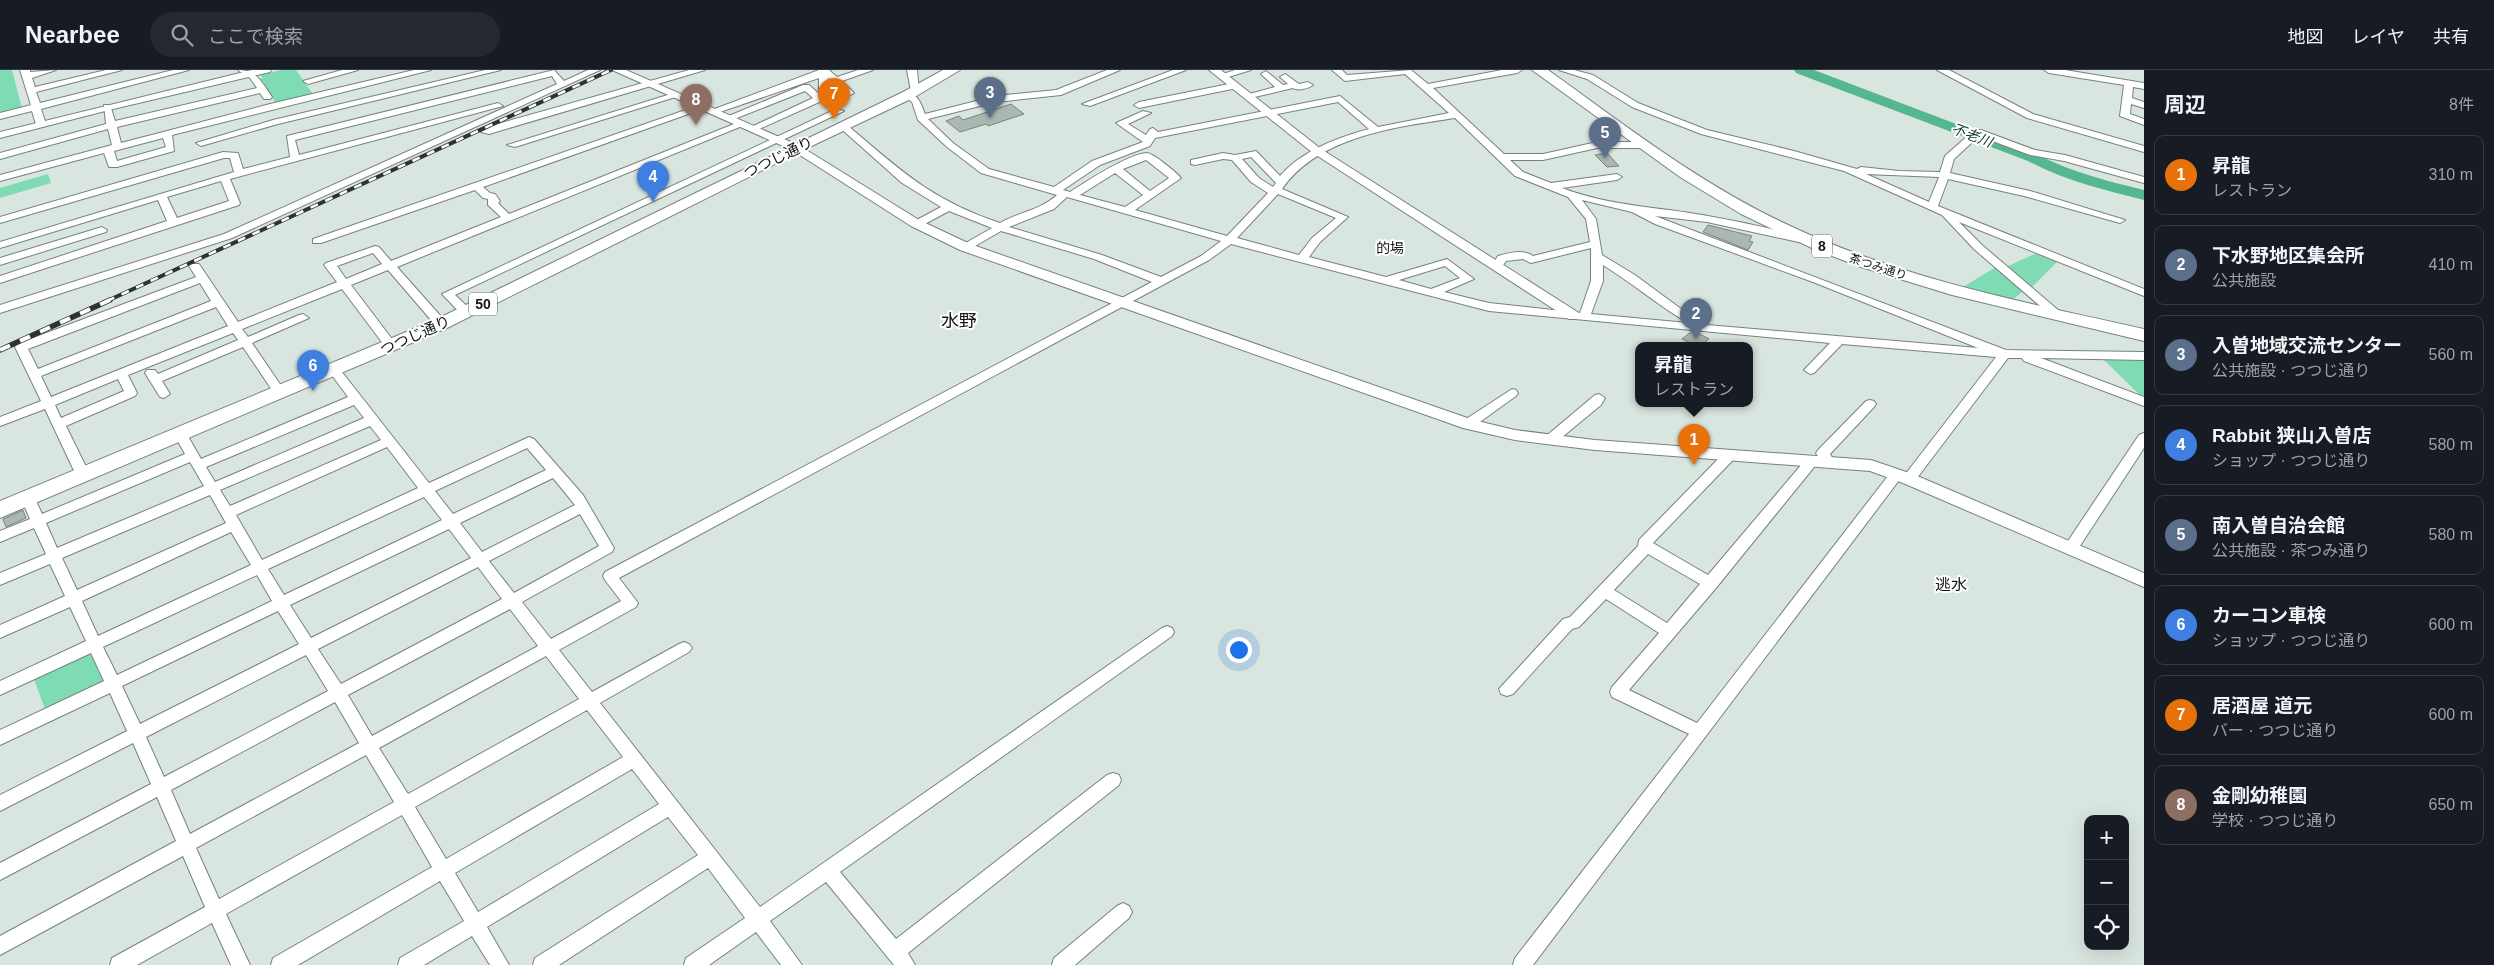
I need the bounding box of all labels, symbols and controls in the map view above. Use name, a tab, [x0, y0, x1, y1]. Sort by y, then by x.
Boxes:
search box	[150, 12, 500, 57]
text: Nearbee	[25, 21, 120, 48]
icon: search	[168, 21, 196, 49]
text: ここで検索	[208, 26, 303, 47]
text: 地図	[2288, 27, 2324, 47]
text: レイヤ	[2352, 27, 2405, 47]
text: 共有	[2433, 27, 2469, 47]
pin: 3	[974, 77, 1006, 118]
pin: 7	[818, 78, 850, 119]
pin: 8	[680, 84, 712, 125]
text: 周辺	[2164, 93, 2206, 116]
text: 8件	[2449, 96, 2474, 113]
pin: 5	[1589, 117, 1621, 158]
water label: 不老川	[1950, 120, 1996, 151]
street label: つつじ通り	[741, 133, 815, 181]
text: 昇龍	[2212, 155, 2250, 176]
pin: 4	[637, 161, 669, 202]
text: 1	[2177, 166, 2185, 183]
text: 310 m	[2429, 166, 2473, 183]
text: レストラン	[2212, 182, 2292, 199]
road number: 8	[1812, 235, 1832, 258]
district label: 的場	[1376, 240, 1404, 256]
text: 下水野地区集会所	[2212, 245, 2364, 266]
street label: 茶つみ通り	[1847, 251, 1909, 283]
text: 2	[2177, 256, 2185, 273]
text: 410 m	[2429, 256, 2473, 273]
text: 公共施設	[2212, 272, 2276, 289]
road number: 50	[469, 292, 497, 315]
pin: 2	[1680, 298, 1712, 339]
district label: 水野	[941, 311, 977, 331]
street label: つつじ通り	[377, 312, 453, 358]
text: 入曽地域交流センター	[2212, 335, 2402, 356]
popup	[1635, 342, 1753, 407]
text: 3	[2177, 346, 2185, 363]
text: 560 m	[2429, 346, 2473, 363]
pin: 6	[297, 350, 329, 391]
text: 昇龍	[1654, 354, 1692, 375]
text: 公共施設 · つつじ通り	[2212, 362, 2370, 379]
text: レストラン	[1654, 381, 1734, 398]
pin: 1	[1678, 424, 1710, 465]
text: Rabbit 狭山入曽店	[2212, 425, 2371, 446]
text: 4	[2177, 436, 2185, 453]
text: 580 m	[2429, 436, 2473, 453]
text: ショップ · つつじ通り	[2212, 452, 2370, 469]
text: 南入曽自治会館	[2212, 515, 2345, 536]
text: 5	[2177, 526, 2185, 543]
text: 580 m	[2429, 526, 2473, 543]
text: 公共施設 · 茶つみ通り	[2212, 542, 2370, 559]
district label: 逃水	[1935, 576, 1967, 593]
text: カーコン車検	[2212, 605, 2326, 626]
text: 6	[2177, 616, 2185, 633]
text: 600 m	[2429, 616, 2473, 633]
text: ショップ · つつじ通り	[2212, 632, 2370, 649]
your location	[1226, 637, 1252, 663]
text: 居酒屋 道元	[2212, 695, 2312, 716]
text: 7	[2177, 706, 2185, 723]
text: 600 m	[2429, 706, 2473, 723]
text: バー · つつじ通り	[2212, 722, 2338, 739]
text: 金剛幼稚園	[2212, 785, 2307, 806]
text: 8	[2177, 796, 2185, 813]
text: 650 m	[2429, 796, 2473, 813]
text: 学校 · つつじ通り	[2212, 812, 2338, 829]
map controls	[2084, 815, 2129, 950]
button: +	[2084, 815, 2129, 860]
button: −	[2084, 860, 2129, 905]
button: locate	[2084, 905, 2129, 950]

